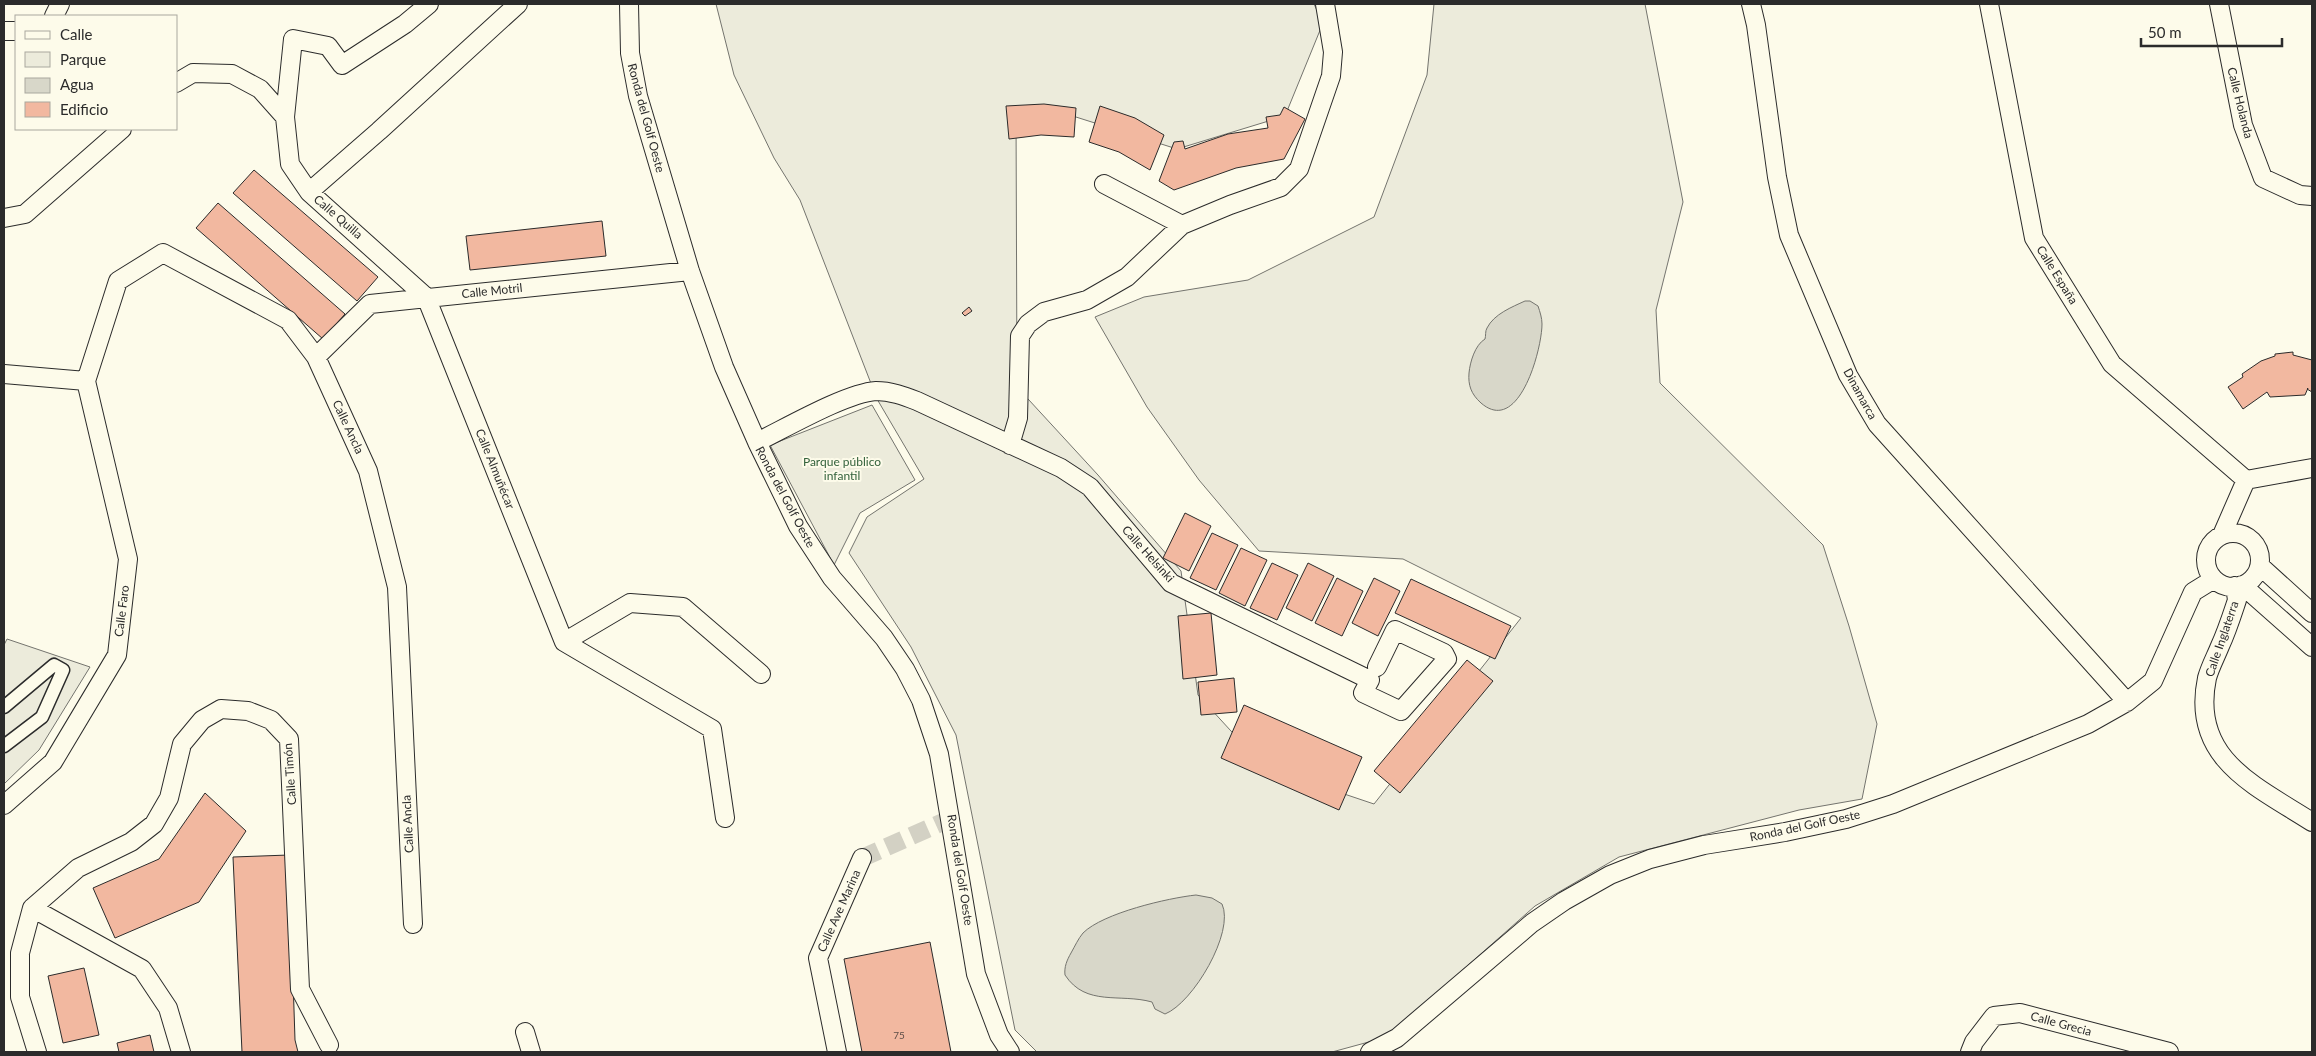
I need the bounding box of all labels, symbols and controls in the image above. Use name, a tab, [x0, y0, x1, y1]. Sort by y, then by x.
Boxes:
legend	[15, 15, 178, 130]
scale bar	[2141, 15, 2282, 47]
text: 50 m	[2148, 23, 2182, 41]
text: Calle	[60, 25, 93, 43]
text: Parque	[60, 50, 106, 68]
street label: Ronda del Golf Oeste	[625, 62, 668, 174]
street label: Calle Holanda	[2224, 66, 2257, 140]
text: Agua	[60, 75, 94, 93]
text: Edificio	[60, 100, 108, 118]
street label: Calle Quilla	[311, 191, 366, 242]
street label: Calle España	[2033, 243, 2081, 307]
street label: Calle Motril	[461, 280, 523, 301]
street label: Dinamarca	[1840, 366, 1881, 422]
street label: Calle Ancla	[329, 397, 368, 456]
street label: Calle Almuñécar	[473, 426, 519, 512]
street label: Ronda del Golf Oeste	[752, 444, 818, 550]
park label: Parque público infantil	[803, 454, 881, 483]
street label: Calle Helsinki	[1119, 522, 1178, 585]
street label: Calle Faro	[111, 584, 132, 638]
street label: Calle Inglaterra	[2202, 599, 2242, 679]
street label: Calle Timón	[280, 743, 299, 805]
street label: Calle Ancla	[398, 795, 417, 853]
street label: Ronda del Golf Oeste	[1748, 806, 1861, 845]
street label: Ronda del Golf Oeste	[944, 813, 977, 927]
street label: Calle Ave Marina	[814, 867, 863, 954]
street label: Calle Grecia	[2029, 1008, 2093, 1039]
house number: 75	[893, 1029, 905, 1041]

